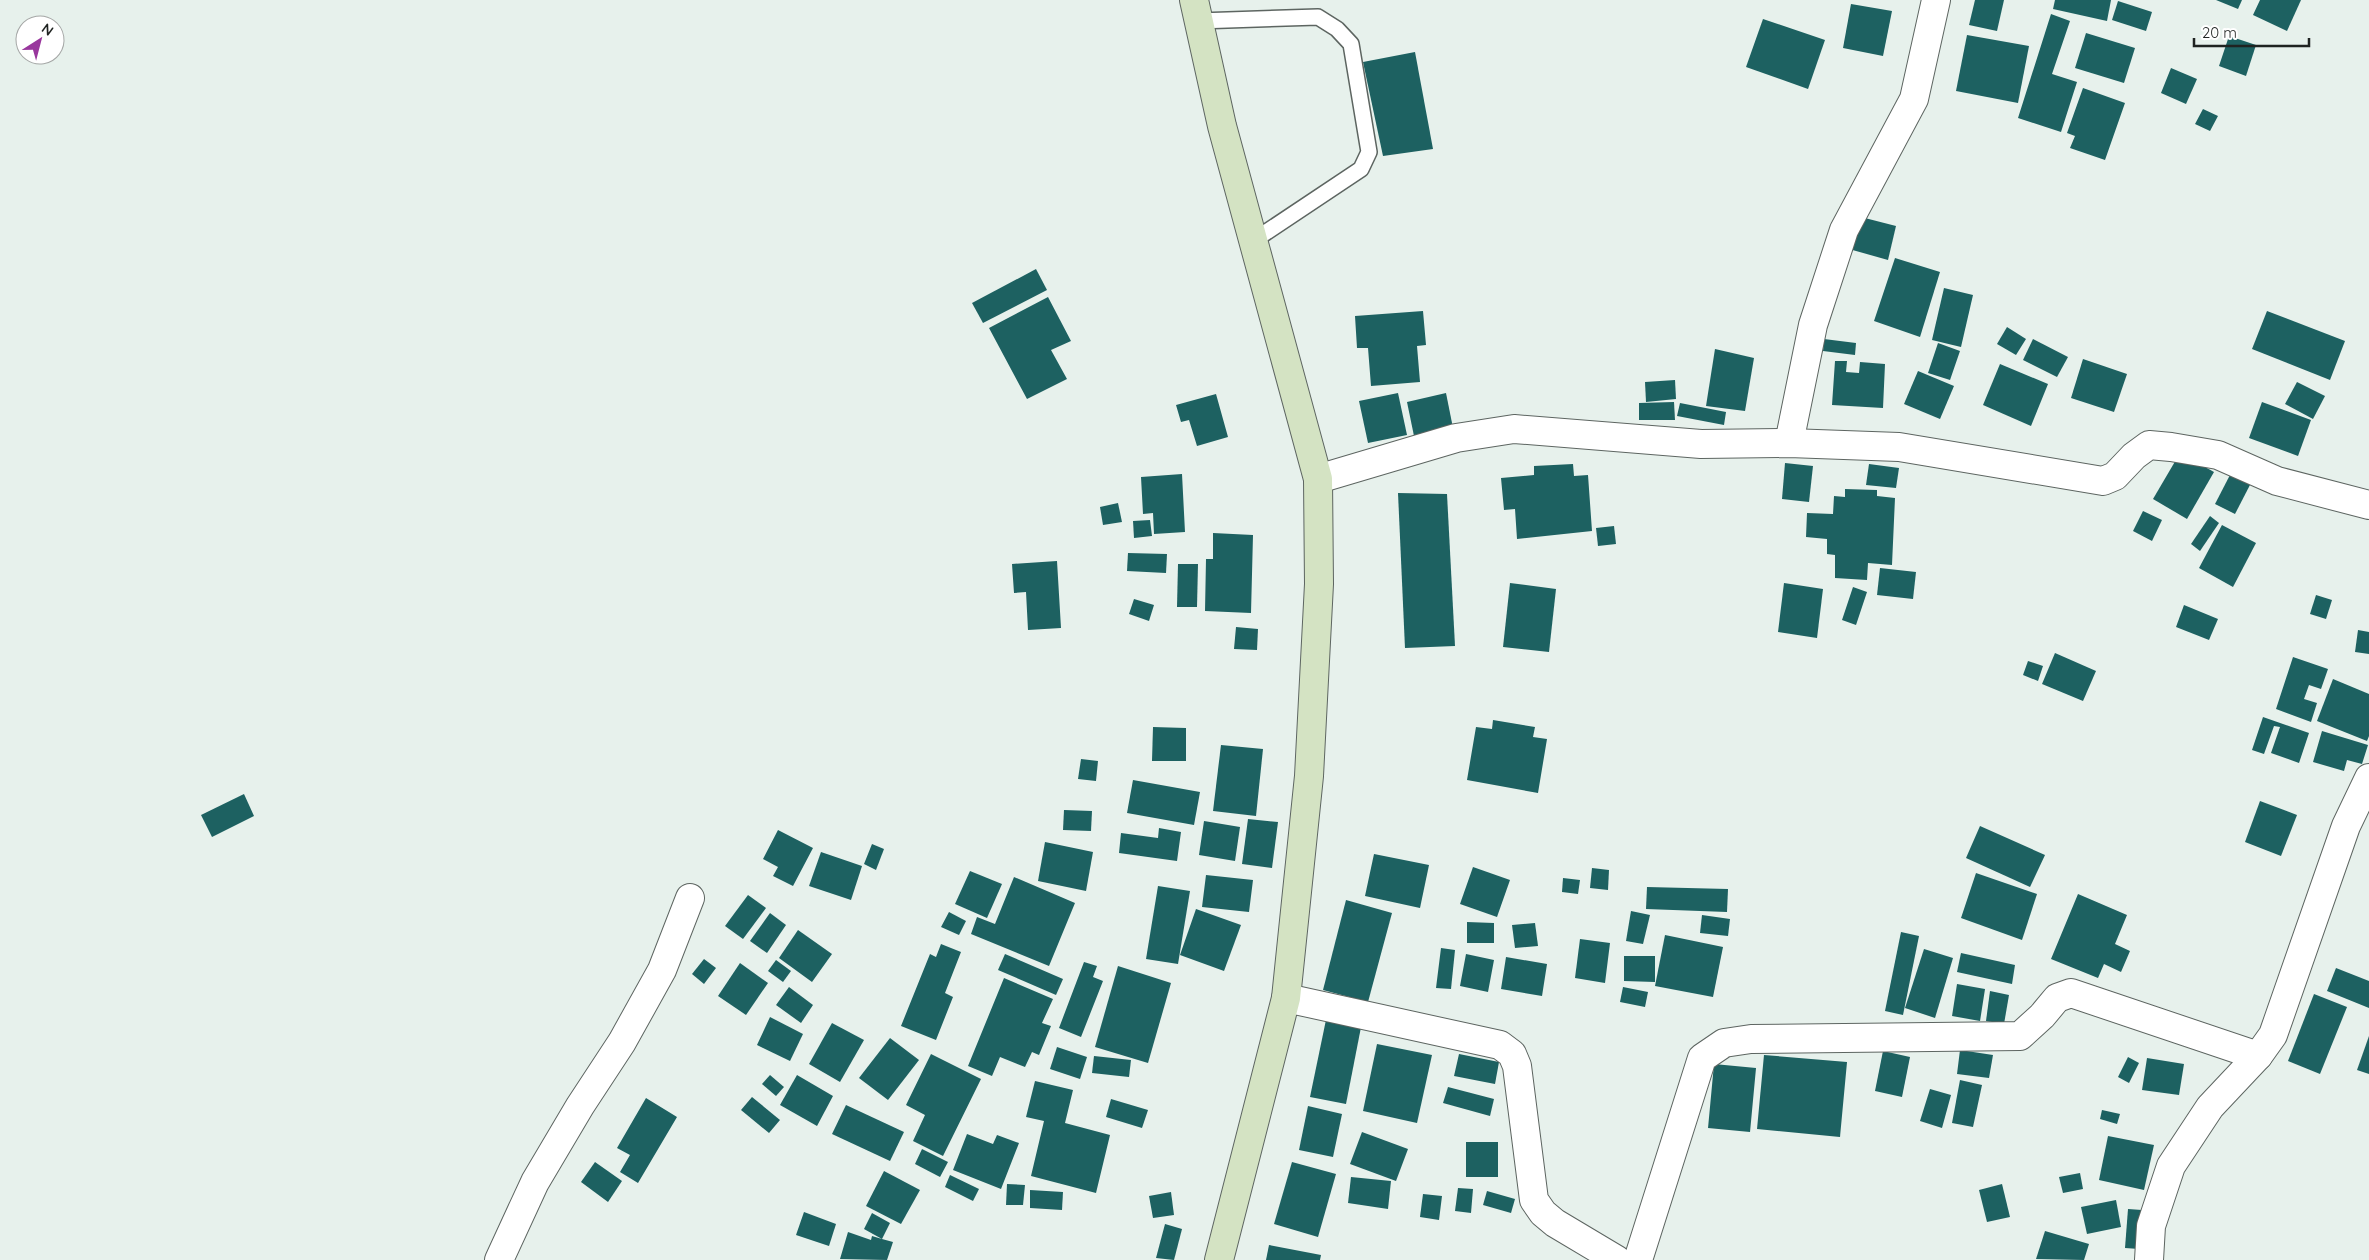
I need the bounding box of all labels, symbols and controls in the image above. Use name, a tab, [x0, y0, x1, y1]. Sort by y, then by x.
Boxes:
north arrow	[15, 15, 65, 65]
scale bar	[2194, 15, 2309, 47]
text: N	[38, 19, 57, 40]
text: 20 m	[2202, 23, 2237, 42]

